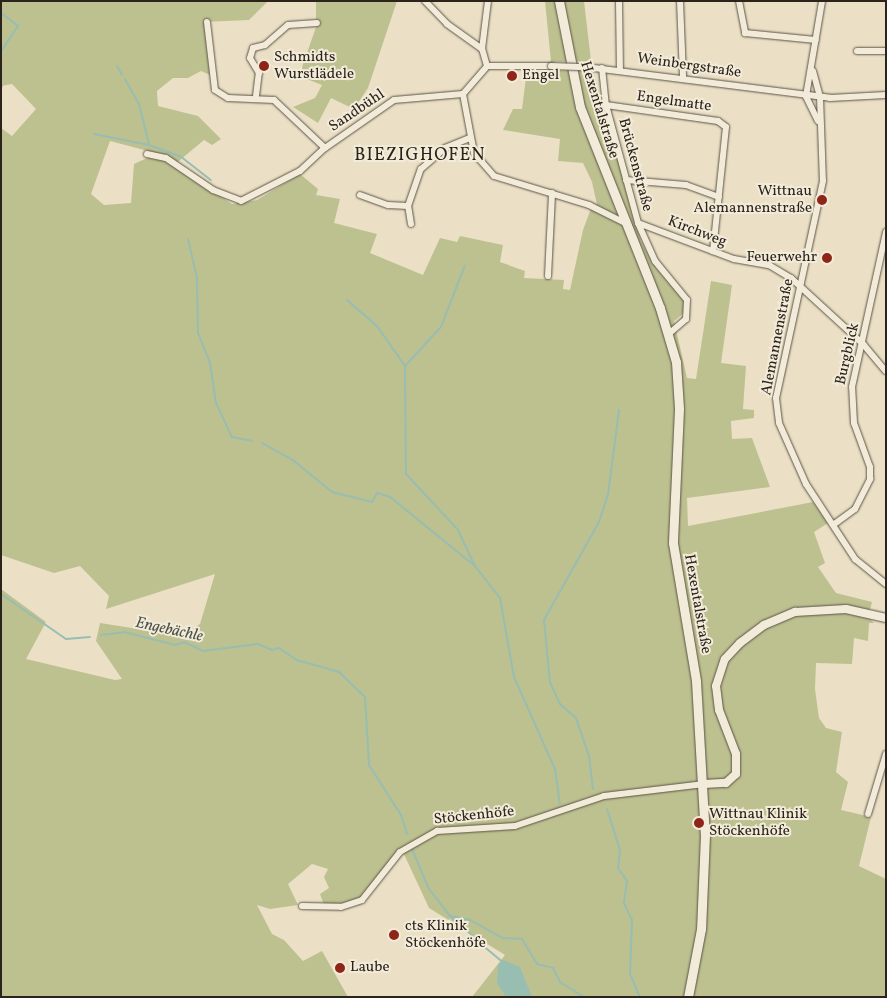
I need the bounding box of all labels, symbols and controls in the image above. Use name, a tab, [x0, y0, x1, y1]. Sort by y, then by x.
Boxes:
place label: Schmidts Wurstlädele	[274, 48, 354, 83]
street label: Weinbergstraße	[636, 50, 742, 82]
street label: Hexentalstraße	[576, 59, 622, 161]
marker: Schmidts Wurstlädele	[258, 60, 270, 72]
place label: Engel	[522, 67, 559, 85]
marker: Engel	[506, 70, 518, 82]
street label: Sandbühl	[326, 86, 388, 136]
street label: Engelmatte	[636, 88, 712, 116]
street label: Brückenstraße	[614, 116, 656, 214]
district label: BIEZIGHOFEN	[353, 145, 487, 167]
place label: Wittnau Alemannenstraße	[694, 182, 812, 217]
marker: Wittnau Alemannenstraße	[816, 194, 828, 206]
street label: Kirchweg	[665, 213, 729, 251]
place label: Feuerwehr	[747, 249, 817, 267]
marker: Feuerwehr	[821, 252, 833, 264]
street label: Alemannenstraße	[758, 277, 798, 397]
street label: Burgblick	[832, 321, 864, 387]
street label: Hexentalstraße	[679, 553, 715, 655]
water label: Engebächle	[133, 613, 205, 647]
street label: Stöckenhöfe	[433, 803, 515, 829]
place label: Wittnau Klinik Stöckenhöfe	[709, 805, 807, 840]
marker: Wittnau Klinik Stöckenhöfe	[693, 817, 705, 829]
place label: cts Klinik Stöckenhöfe	[405, 917, 486, 952]
marker: cts Klinik Stöckenhöfe	[387, 928, 401, 942]
place label: Laube	[350, 959, 390, 977]
marker: Laube	[334, 962, 346, 974]

